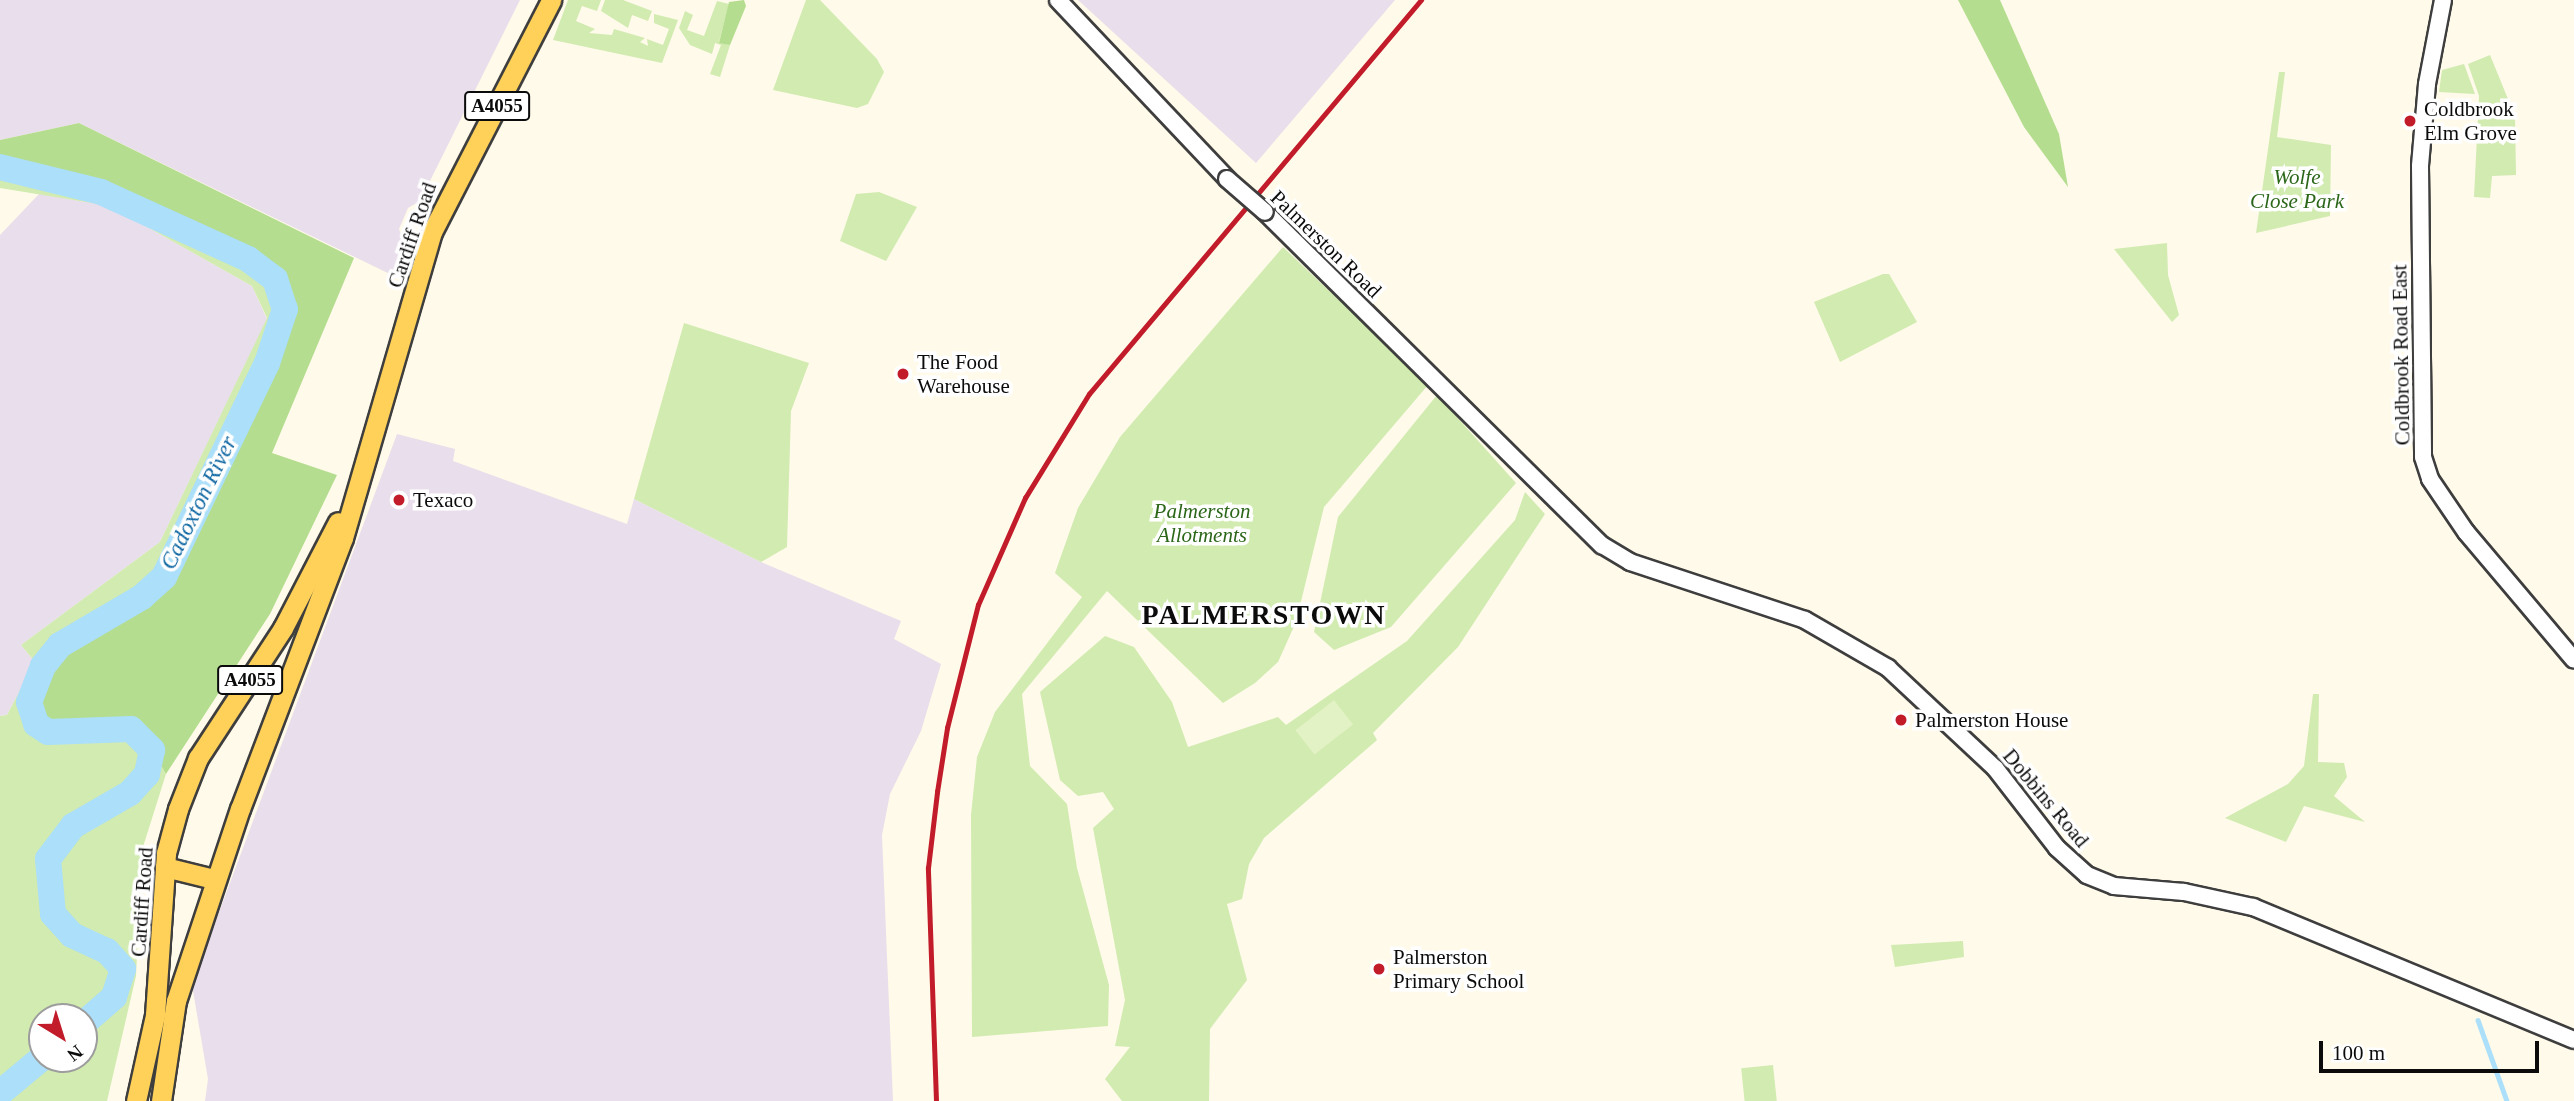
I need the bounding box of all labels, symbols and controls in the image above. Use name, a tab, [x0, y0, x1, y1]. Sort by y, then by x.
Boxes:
road number: A4055	[464, 90, 530, 122]
place label: Coldbrook Elm Grove	[2424, 96, 2517, 146]
marker: Coldbrook Elm Grove	[2402, 113, 2418, 129]
park label: Wolfe Close Park	[2250, 164, 2344, 214]
street label: Cardiff Road	[382, 179, 442, 291]
street label: Palmerston Road	[1265, 185, 1387, 303]
street label: Coldbrook Road East	[2387, 264, 2415, 446]
place label: The Food Warehouse	[917, 349, 1010, 399]
marker: The Food Warehouse	[895, 366, 911, 382]
water label: Cadoxton River	[155, 432, 243, 574]
place label: Texaco	[413, 487, 473, 513]
marker: Texaco	[391, 492, 407, 508]
park label: Palmerston Allotments	[1154, 498, 1250, 548]
district label: PALMERSTOWN	[1143, 598, 1385, 632]
road number: A4055	[217, 664, 283, 695]
place label: Palmerston House	[1915, 707, 2068, 733]
marker: Palmerston House	[1893, 712, 1909, 728]
street label: Dobbins Road	[1998, 744, 2094, 852]
street label: Cardiff Road	[126, 846, 158, 958]
place label: Palmerston Primary School	[1393, 944, 1524, 994]
marker: Palmerston Primary School	[1371, 961, 1387, 977]
north arrow	[28, 1003, 98, 1073]
scale bar	[2322, 1028, 2542, 1072]
text: N	[63, 1041, 87, 1066]
text: 100 m	[2332, 1041, 2385, 1065]

